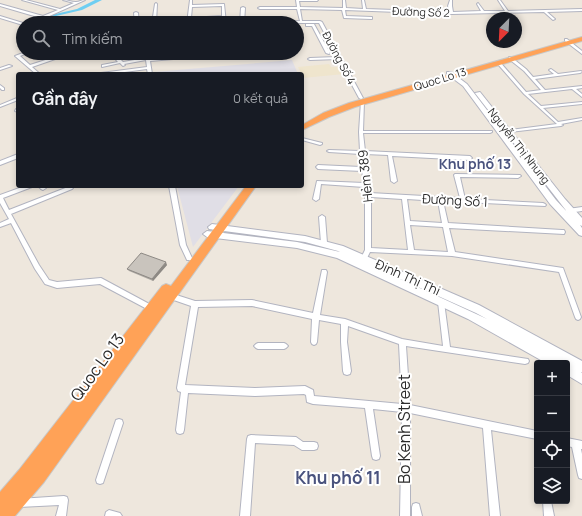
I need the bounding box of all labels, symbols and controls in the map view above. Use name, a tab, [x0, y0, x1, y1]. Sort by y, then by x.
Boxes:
street label: Đường Số 2	[392, 3, 450, 20]
north arrow	[486, 12, 522, 48]
search box	[16, 16, 304, 60]
icon: search	[30, 27, 52, 49]
text: Tìm kiếm	[62, 28, 122, 49]
street label: Đường Số 4	[319, 29, 360, 87]
street label: Quoc Lo 13	[412, 63, 468, 94]
text: Gần đây	[32, 87, 98, 110]
text: 0 kết quả	[233, 89, 288, 107]
street label: Nguyễn Thị Nhung	[485, 105, 554, 187]
street label: Hẻm 389	[353, 149, 377, 203]
district label: Khu phố 13	[439, 154, 511, 173]
street label: Đường Số 1	[422, 189, 488, 211]
street label: Đinh Thị Thi	[373, 255, 443, 299]
street label: Quoc Lo 13	[65, 329, 129, 405]
map controls	[534, 360, 570, 504]
button: +	[534, 360, 570, 396]
street label: Bo Kenh Street	[393, 374, 415, 484]
button: −	[534, 396, 570, 432]
button: locate	[534, 432, 570, 468]
district label: Khu phố 11	[295, 466, 381, 489]
button: layers	[534, 468, 570, 504]

